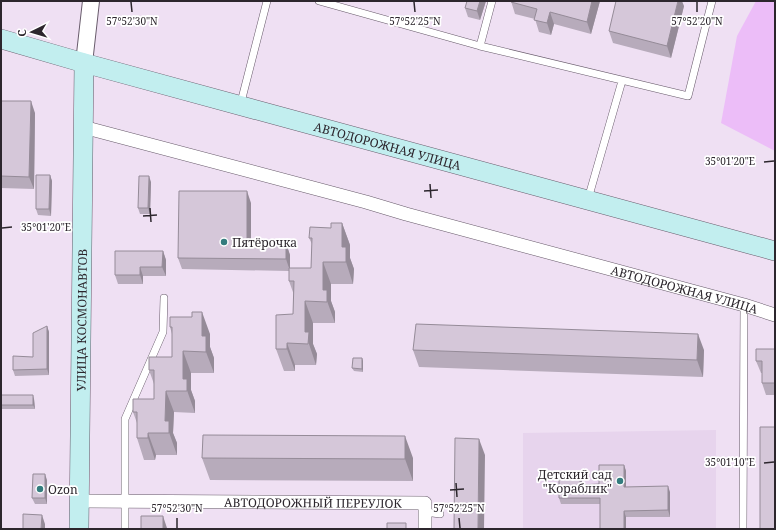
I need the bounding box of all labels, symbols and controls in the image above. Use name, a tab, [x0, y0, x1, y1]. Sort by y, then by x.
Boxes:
north arrow	[12, 12, 52, 52]
text: 57°52'30"N	[106, 14, 158, 28]
text: 57°52'25"N	[389, 14, 441, 28]
text: 57°52'20"N	[671, 14, 723, 28]
text: С	[14, 29, 29, 37]
street label: АВТОДОРОЖНАЯ УЛИЦА	[312, 117, 464, 174]
text: 35°01'20"E	[705, 154, 755, 168]
text: 35°01'20"E	[21, 220, 71, 234]
place label: Пятёрочка	[232, 234, 297, 251]
marker: Пятёрочка	[219, 237, 229, 247]
street label: УЛИЦА КОСМОНАВТОВ	[72, 249, 91, 391]
street label: АВТОДОРОЖНАЯ УЛИЦА	[609, 261, 761, 318]
text: 35°01'10"E	[705, 455, 755, 469]
place label: Детский сад "Кораблик"	[538, 466, 612, 497]
marker: Детский сад "Кораблик"	[615, 476, 625, 486]
place label: Ozon	[48, 481, 78, 498]
marker: Ozon	[35, 484, 45, 494]
street label: АВТОДОРОЖНЫЙ ПЕРЕУЛОК	[224, 493, 402, 511]
text: 57°52'30"N	[151, 501, 203, 515]
text: 57°52'25"N	[433, 501, 485, 515]

